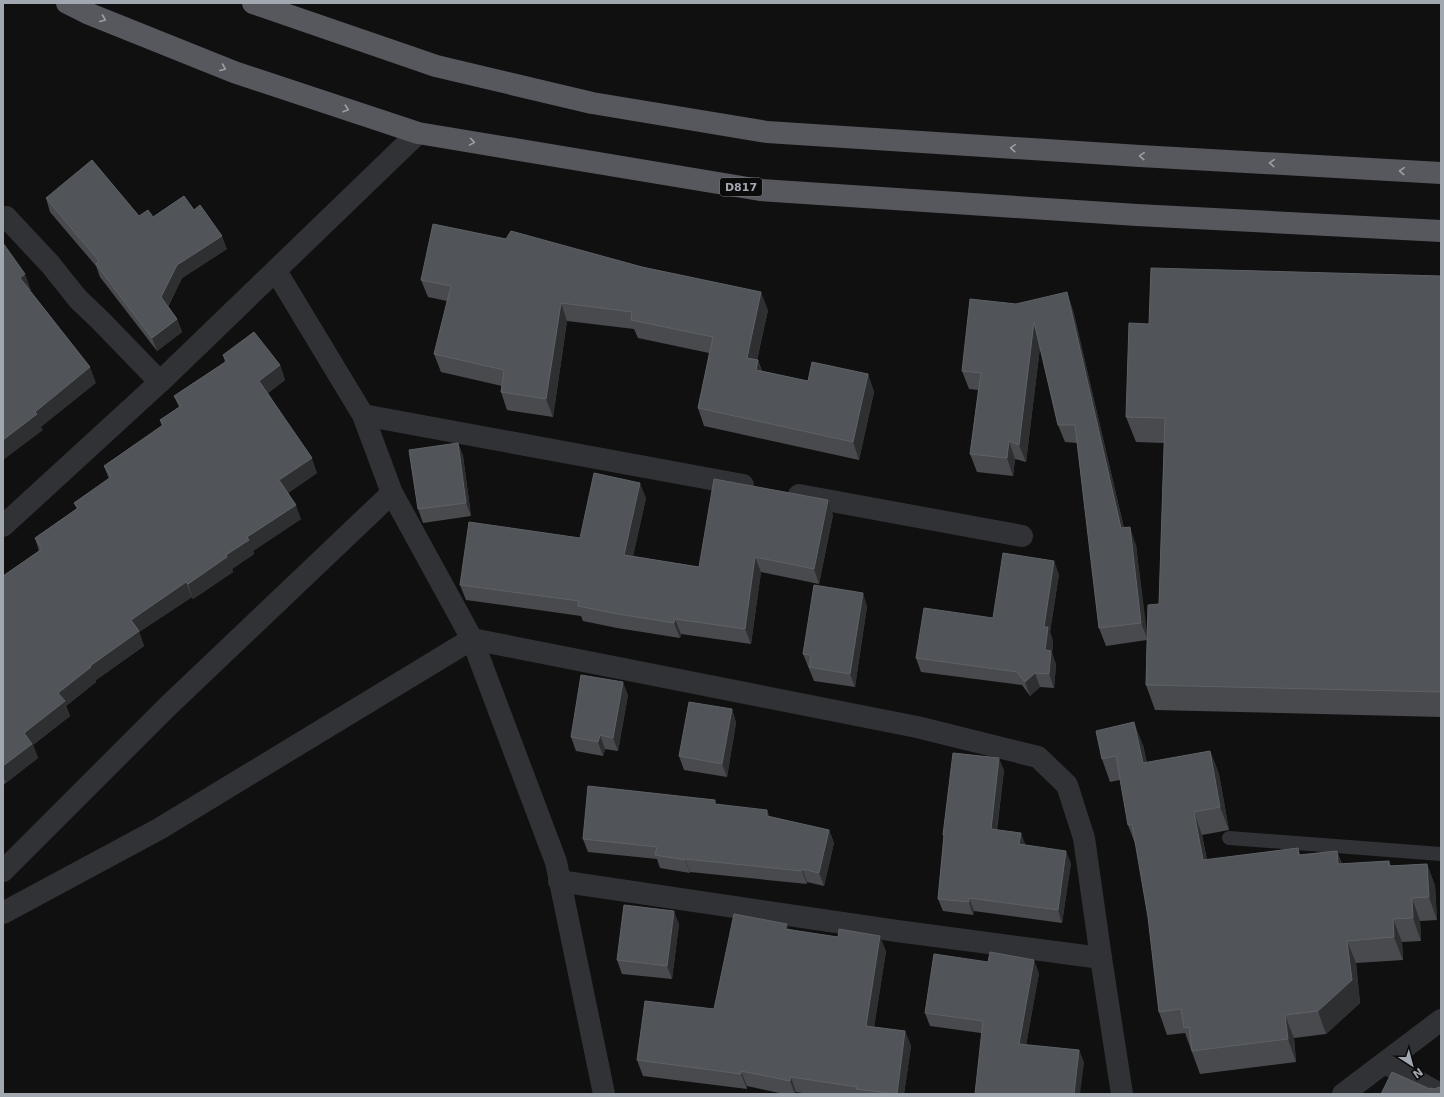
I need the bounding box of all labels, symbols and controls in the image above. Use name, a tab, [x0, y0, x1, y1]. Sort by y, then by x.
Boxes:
one-way arrow	[98, 14, 106, 22]
one-way arrow	[220, 63, 227, 71]
one-way arrow	[343, 105, 350, 113]
one-way arrow	[469, 137, 475, 146]
one-way arrow	[1010, 143, 1016, 152]
one-way arrow	[1139, 151, 1146, 160]
one-way arrow	[1269, 159, 1275, 168]
one-way arrow	[1399, 166, 1405, 175]
road number: D817	[720, 178, 762, 196]
north arrow	[1392, 1045, 1432, 1085]
text: N	[1410, 1065, 1425, 1081]

